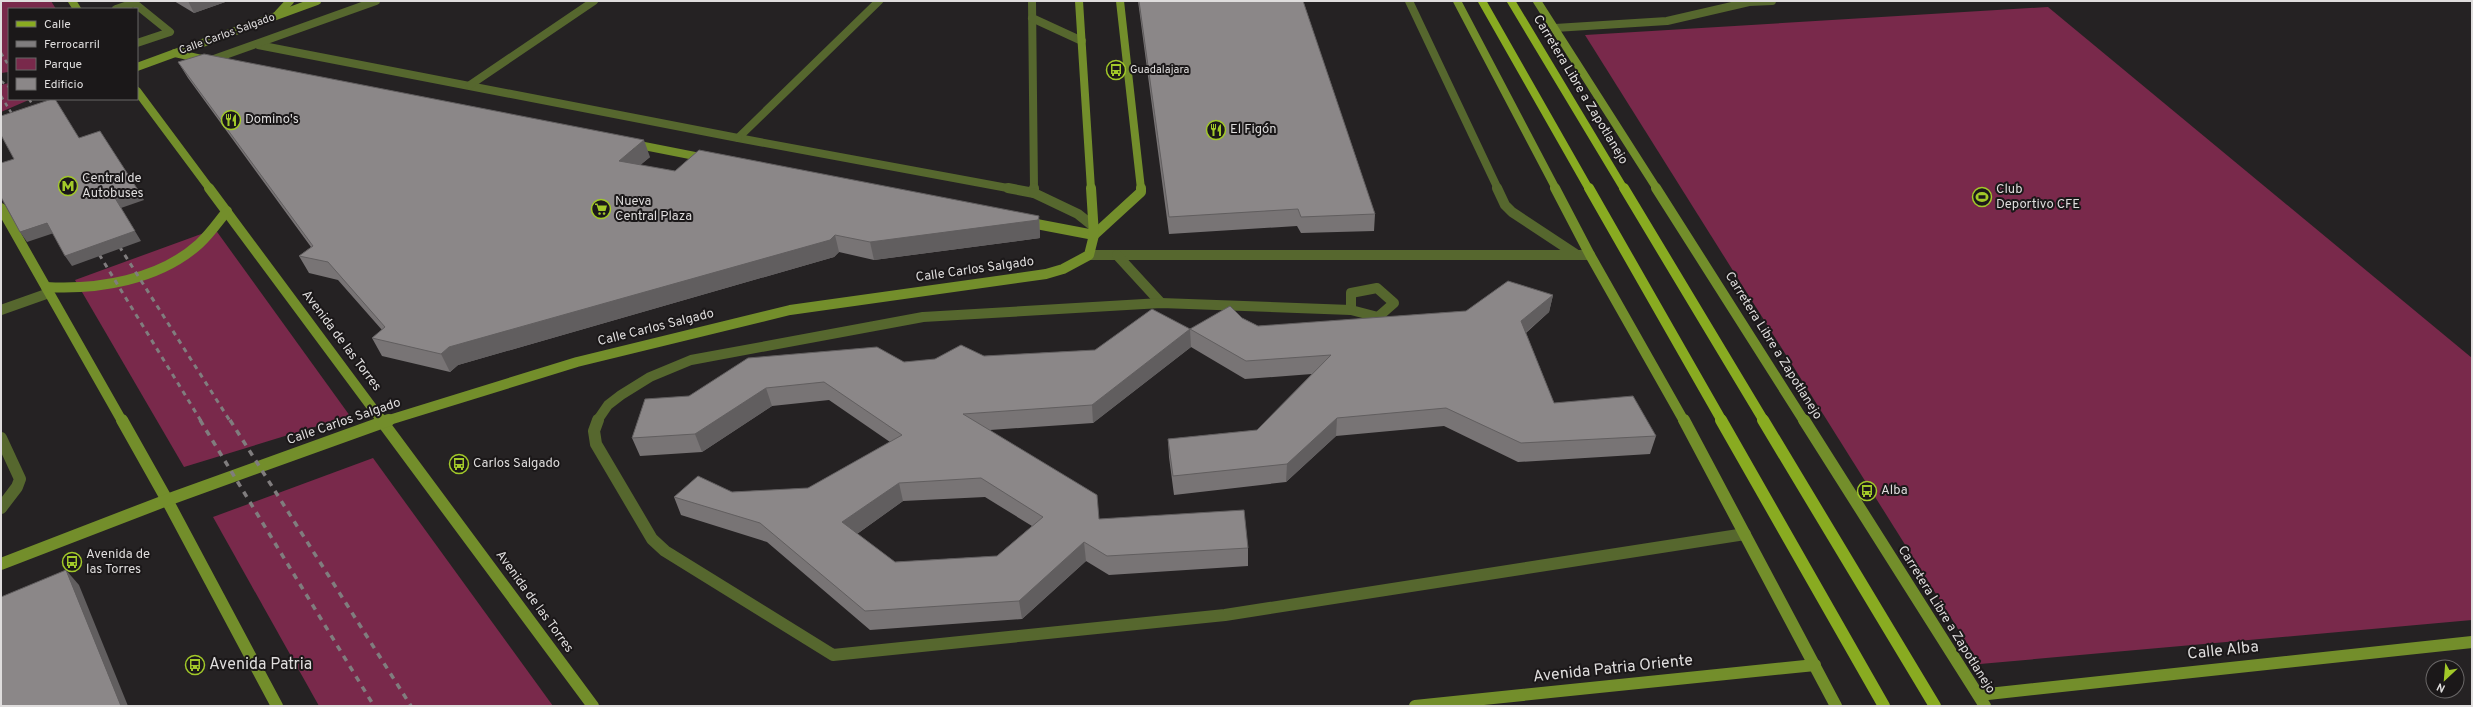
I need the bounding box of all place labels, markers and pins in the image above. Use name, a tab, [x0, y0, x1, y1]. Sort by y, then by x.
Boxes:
bus stop icon: Guadalajara	[1105, 59, 1127, 81]
place label: Guadalajara	[1130, 63, 1190, 77]
restaurant icon: Domino's	[220, 109, 242, 131]
place label: Domino's	[245, 112, 299, 128]
restaurant icon: El Figón	[1205, 119, 1227, 141]
place label: El Figón	[1230, 122, 1277, 138]
place label: Central de Autobuses	[82, 171, 144, 202]
metro station icon: Central de Autobuses	[57, 175, 79, 197]
place label: Club Deportivo CFE	[1996, 182, 2080, 213]
sports icon: Club Deportivo CFE	[1971, 186, 1993, 208]
place label: Nueva Central Plaza	[615, 194, 692, 225]
supermarket icon: Nueva Central Plaza	[590, 198, 612, 220]
bus stop icon: Carlos Salgado	[448, 453, 470, 475]
place label: Carlos Salgado	[473, 456, 560, 472]
bus stop icon: Alba	[1856, 480, 1878, 502]
place label: Alba	[1881, 483, 1908, 499]
place label: Avenida de las Torres	[86, 547, 150, 578]
bus stop icon: Avenida de las Torres	[61, 551, 83, 573]
bus stop icon: Avenida Patria	[184, 654, 206, 676]
place label: Avenida Patria	[209, 655, 312, 675]

